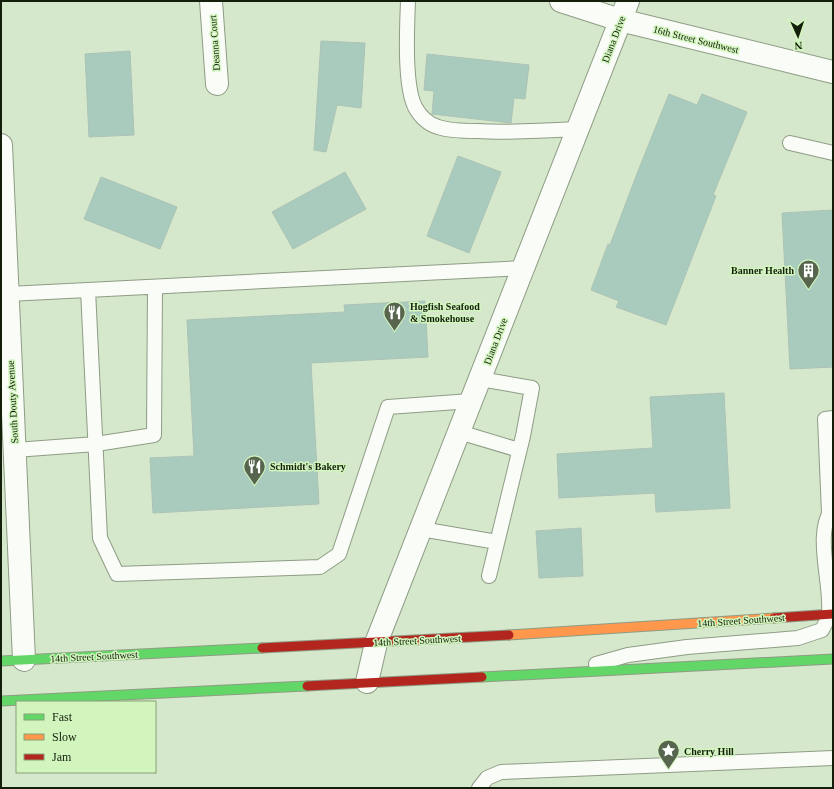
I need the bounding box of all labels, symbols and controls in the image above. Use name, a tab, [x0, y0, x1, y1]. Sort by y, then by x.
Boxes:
street label: Diana Drive	[600, 14, 628, 64]
street label: Deanna Court	[207, 15, 222, 71]
north arrow	[778, 16, 818, 56]
street label: 16th Street Southwest	[652, 24, 740, 55]
text: N	[794, 40, 803, 52]
building icon: Banner Health	[796, 257, 822, 290]
place label: Banner Health	[731, 265, 794, 276]
restaurant icon: Hogfish Seafood & Smokehouse	[382, 299, 408, 332]
place label: Hogfish Seafood & Smokehouse	[410, 301, 480, 324]
street label: Diana Drive	[482, 316, 510, 366]
street label: South Douty Avenue	[5, 360, 20, 444]
restaurant icon: Schmidt's Bakery	[242, 453, 268, 486]
place label: Schmidt's Bakery	[270, 461, 346, 472]
street label: 14th Street Southwest	[697, 612, 785, 629]
street label: 14th Street Southwest	[373, 633, 461, 648]
street label: 14th Street Southwest	[50, 649, 138, 664]
legend	[16, 701, 156, 773]
text: Fast	[52, 710, 73, 724]
text: Slow	[52, 730, 77, 744]
place icon: Cherry Hill	[655, 738, 681, 771]
place label: Cherry Hill	[684, 746, 734, 757]
text: Jam	[52, 750, 72, 764]

